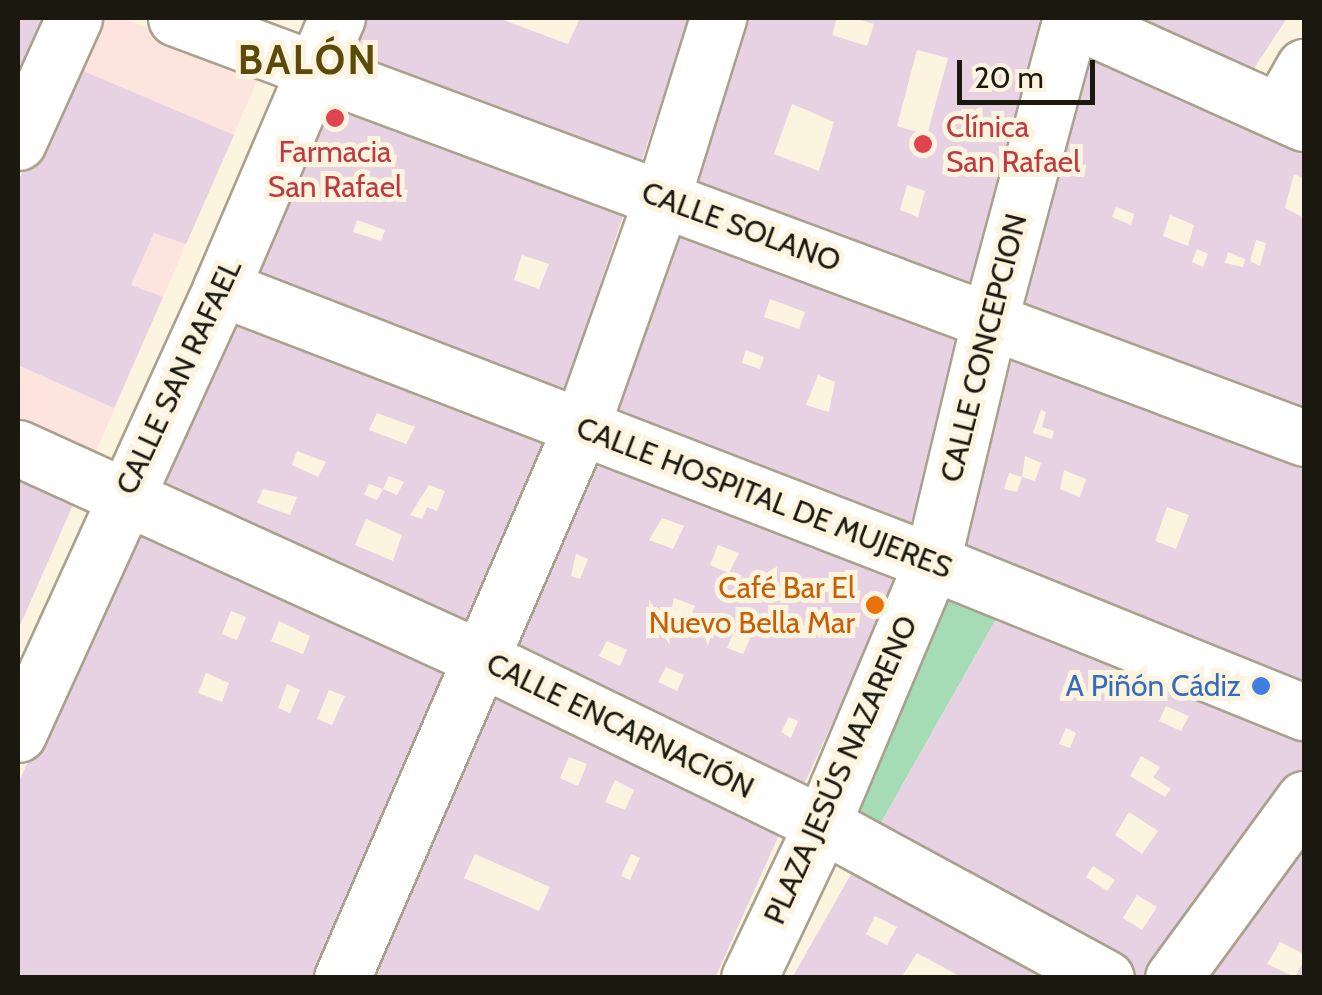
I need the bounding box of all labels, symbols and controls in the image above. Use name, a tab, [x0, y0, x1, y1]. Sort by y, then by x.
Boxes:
district label: BALÓN	[238, 36, 378, 84]
scale bar	[962, 40, 1100, 102]
text: 20 m	[974, 59, 1044, 96]
marker: Farmacia San Rafael	[324, 107, 346, 129]
place label: Clínica San Rafael	[946, 109, 1080, 180]
marker: Clínica San Rafael	[910, 131, 936, 157]
place label: Farmacia San Rafael	[268, 134, 402, 204]
street label: CALLE SOLANO	[637, 174, 845, 280]
street label: CALLE CONCEPCION	[933, 210, 1035, 486]
street label: CALLE SAN RAFAEL	[109, 254, 249, 500]
street label: CALLE HOSPITAL DE MUJERES	[571, 410, 957, 586]
place label: Café Bar El Nuevo Bella Mar	[649, 570, 855, 640]
marker: Café Bar El Nuevo Bella Mar	[864, 594, 886, 616]
street label: PLAZA JESÚS NAZARENO	[757, 610, 925, 930]
street label: CALLE ENCARNACIÓN	[481, 646, 759, 806]
place label: A Piñón Cádiz	[1066, 668, 1241, 704]
marker: A Piñón Cádiz	[1250, 675, 1272, 697]

